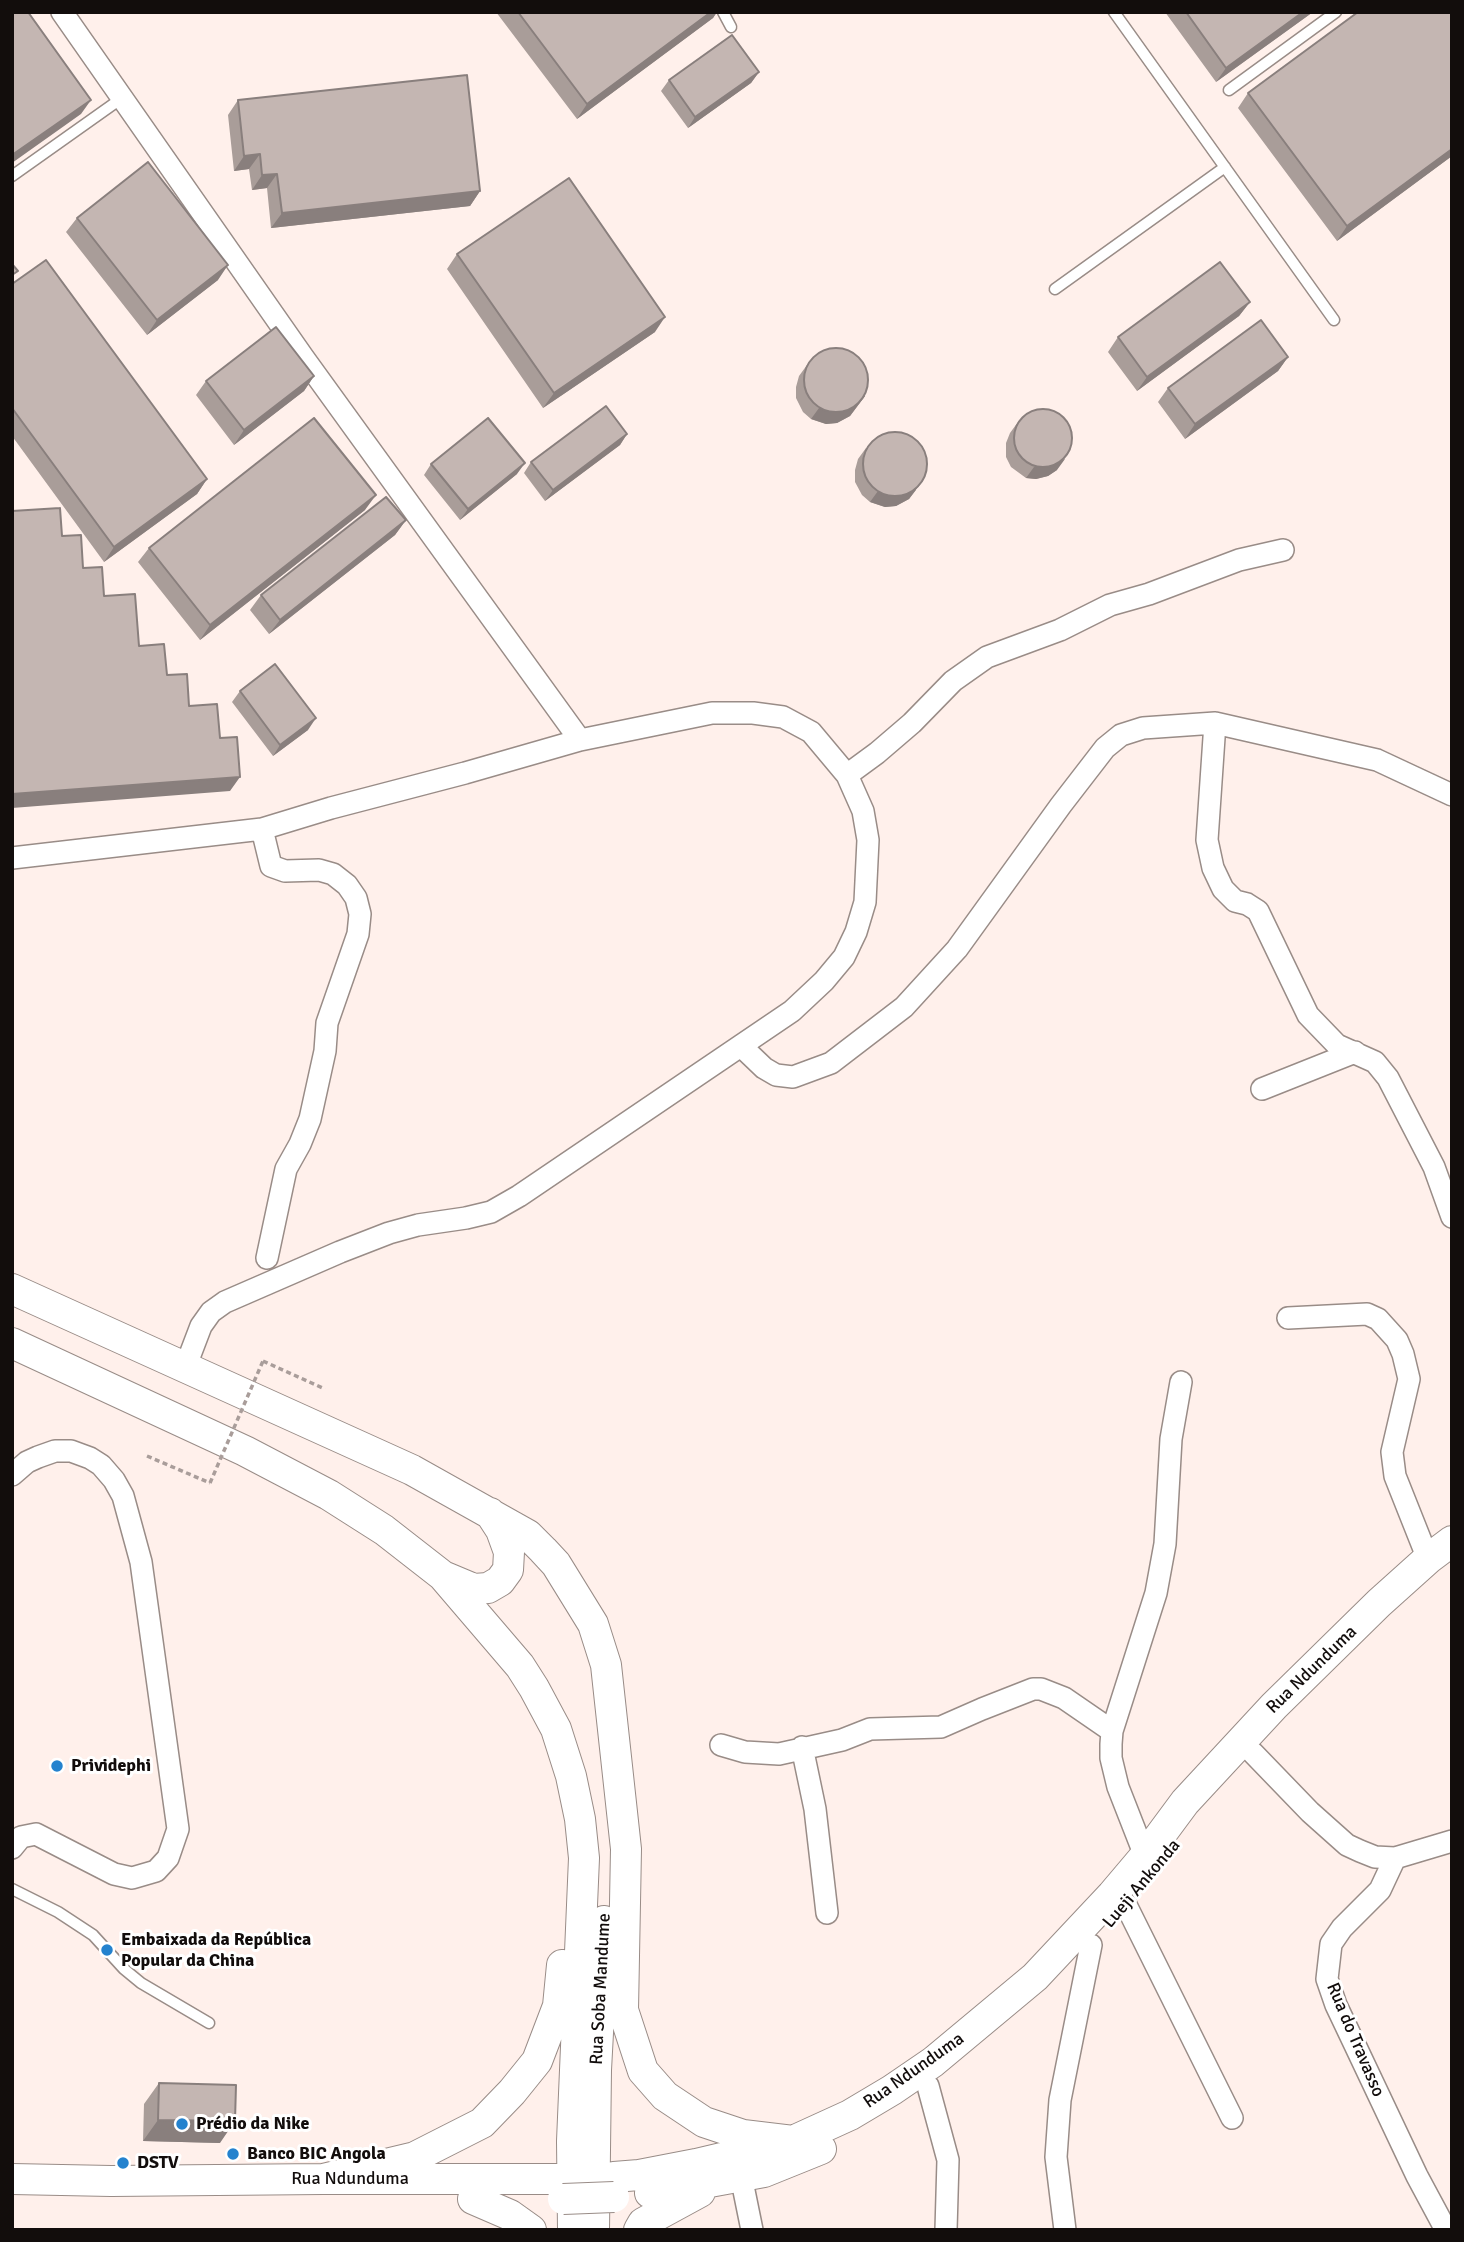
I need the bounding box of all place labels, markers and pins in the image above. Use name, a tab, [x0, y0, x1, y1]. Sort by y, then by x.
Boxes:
place label: Prividephi	[71, 1755, 151, 1777]
marker: Prividephi	[49, 1758, 65, 1774]
place label: Embaixada da República Popular da China	[121, 1929, 311, 1972]
marker: Embaixada da República Popular da China	[99, 1942, 115, 1958]
place label: Prédio da Nike	[196, 2113, 309, 2135]
marker: Prédio da Nike	[174, 2116, 190, 2132]
place label: Banco BIC Angola	[247, 2143, 386, 2165]
marker: Banco BIC Angola	[225, 2146, 241, 2162]
place label: DSTV	[137, 2152, 179, 2174]
marker: DSTV	[115, 2155, 131, 2171]

